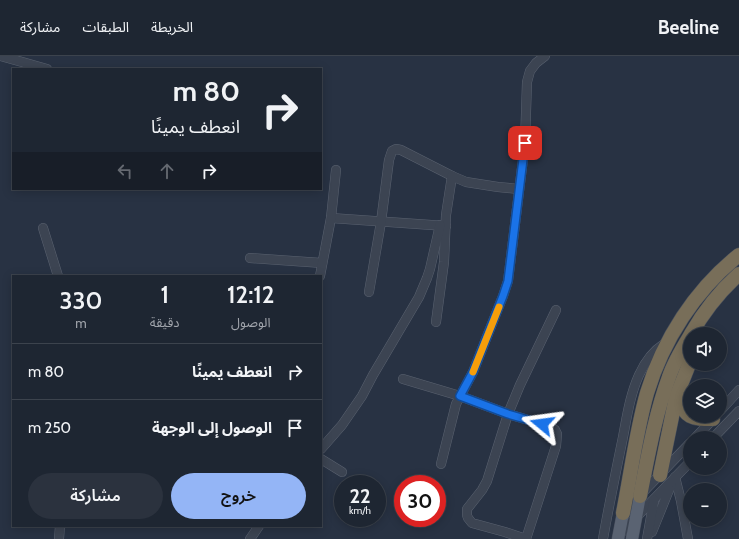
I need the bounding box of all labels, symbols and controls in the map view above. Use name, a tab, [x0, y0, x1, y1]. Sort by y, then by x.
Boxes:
text: Beeline	[658, 16, 719, 39]
text: مشاركة	[20, 18, 60, 36]
text: الطبقات	[82, 18, 129, 36]
text: الخريطة	[151, 18, 193, 36]
text: 80 m	[173, 74, 240, 108]
icon: right	[254, 84, 306, 136]
text: انعطف يمينًا	[151, 116, 240, 138]
pin	[508, 126, 542, 160]
icon: arrive	[514, 132, 536, 154]
icon: left	[114, 160, 136, 182]
icon: ahead	[156, 160, 178, 182]
icon: right	[198, 160, 220, 182]
text: 1	[160, 280, 169, 309]
text: 12:12	[227, 280, 274, 309]
text: 330	[60, 286, 102, 315]
text: دقيقة	[150, 314, 179, 330]
text: الوصول	[231, 314, 271, 330]
text: m	[75, 315, 87, 331]
map controls	[683, 327, 727, 527]
button: sound	[683, 327, 727, 371]
icon: right	[284, 361, 306, 383]
text: 80 m	[28, 363, 64, 381]
text: انعطف يمينًا	[192, 363, 272, 381]
button: layers	[683, 379, 727, 423]
position arrow	[521, 403, 563, 445]
icon: arrive	[284, 417, 306, 439]
text: 250 m	[28, 419, 71, 437]
text: الوصول إلى الوجهة	[152, 419, 272, 437]
button: +	[683, 431, 727, 475]
button: مشاركة	[28, 473, 163, 519]
button: خروج	[171, 473, 306, 519]
speed limit sign: 30	[394, 475, 446, 527]
button: −	[683, 483, 727, 527]
text: 22	[349, 484, 371, 508]
text: km/h	[349, 504, 371, 517]

